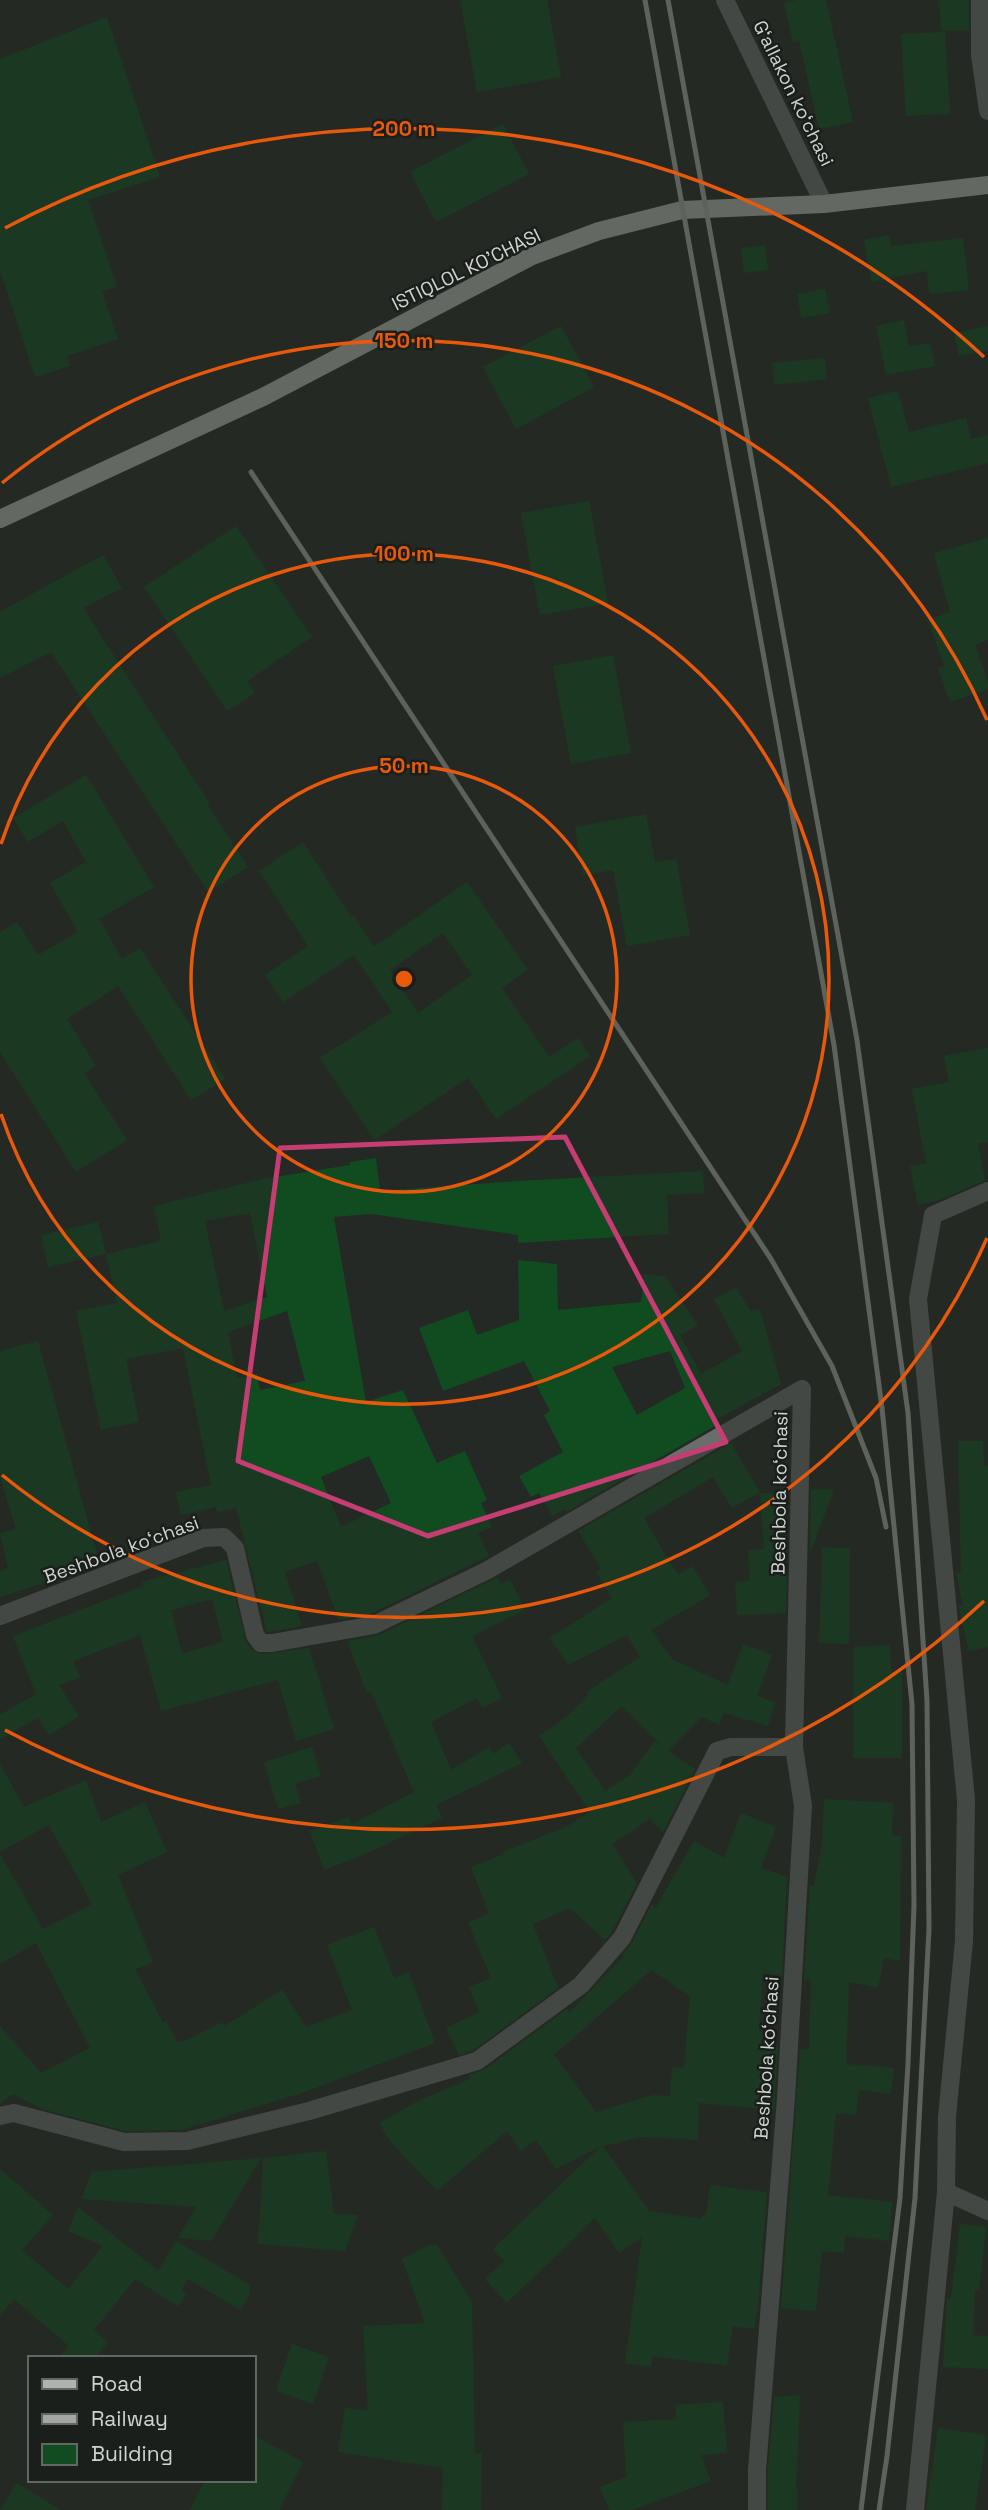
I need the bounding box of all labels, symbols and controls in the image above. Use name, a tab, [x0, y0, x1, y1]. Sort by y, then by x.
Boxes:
street label: Gʻallakon koʻchasi	[747, 16, 840, 170]
text: 200 m	[373, 115, 435, 142]
street label: ISTIQLOL KO'CHASI	[388, 223, 545, 316]
text: 150 m	[375, 327, 433, 354]
text: 100 m	[374, 540, 434, 567]
text: 50 m	[379, 752, 429, 779]
centre of rings	[392, 967, 416, 991]
street label: Beshbola koʻchasi	[766, 1411, 793, 1575]
street label: Beshbola koʻchasi	[40, 1510, 202, 1589]
street label: Beshbola koʻchasi	[748, 1976, 785, 2140]
legend	[28, 2356, 256, 2482]
text: Road	[91, 2370, 143, 2397]
text: Railway	[91, 2405, 168, 2432]
text: Building	[91, 2440, 173, 2467]

